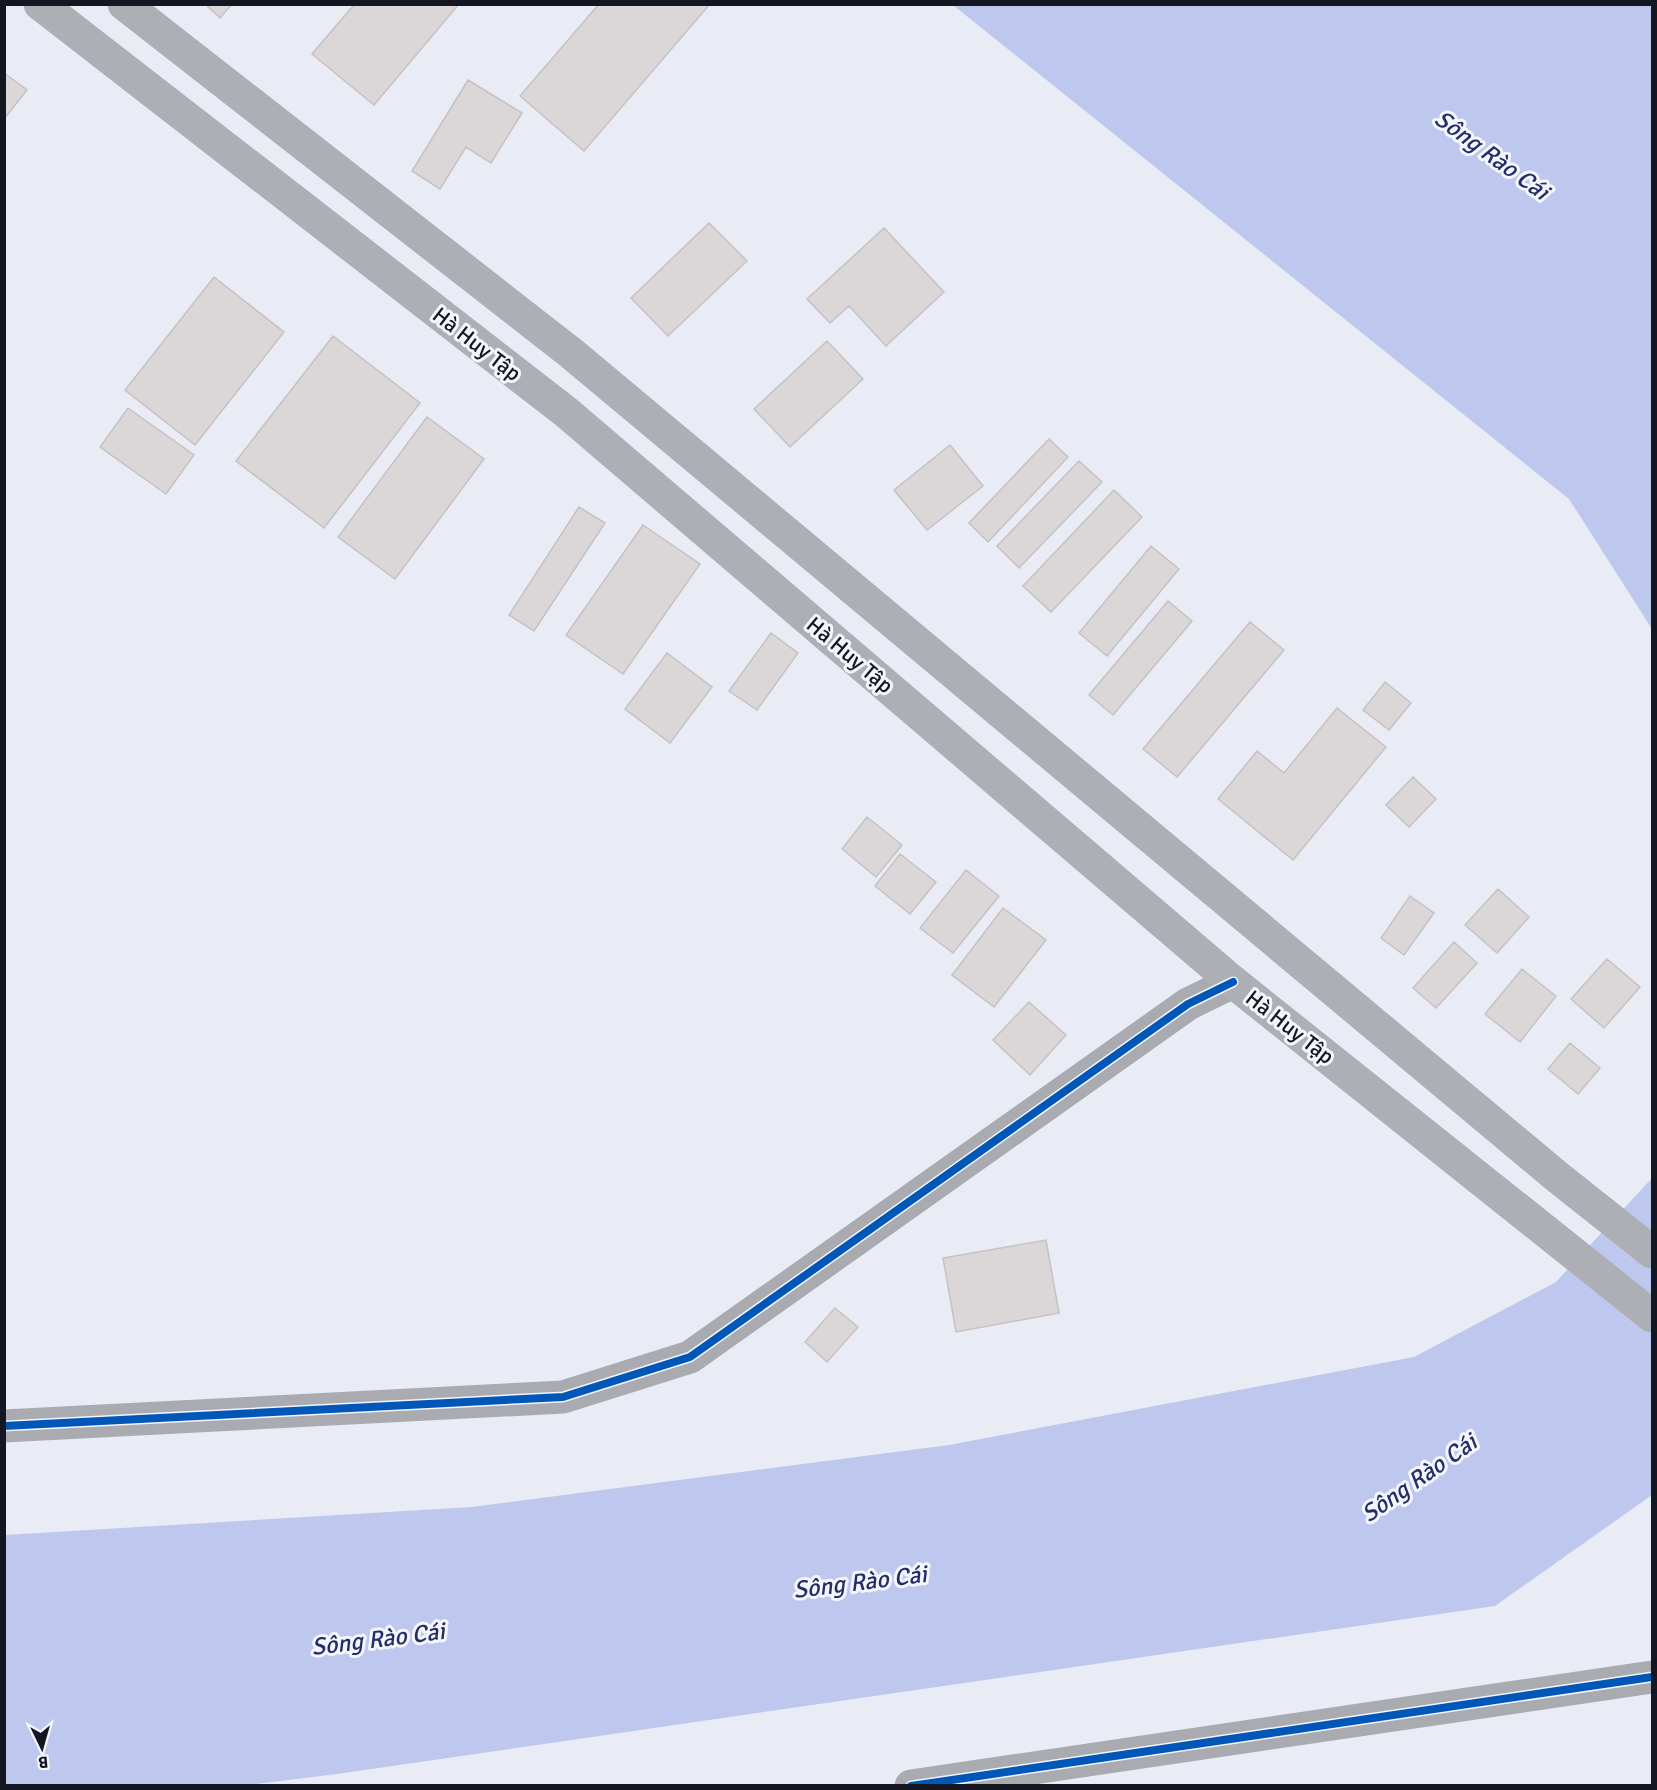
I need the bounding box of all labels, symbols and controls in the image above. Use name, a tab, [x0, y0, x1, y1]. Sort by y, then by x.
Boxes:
water label: Sông Rào Cái	[1429, 103, 1557, 208]
street label: Hà Huy Tập	[427, 301, 527, 387]
street label: Hà Huy Tập	[801, 611, 899, 699]
street label: Hà Huy Tập	[1240, 984, 1340, 1070]
water label: Sông Rào Cái	[1356, 1426, 1485, 1529]
water label: Sông Rào Cái	[792, 1559, 931, 1605]
water label: Sông Rào Cái	[310, 1616, 449, 1662]
north arrow	[12, 1718, 72, 1778]
text: B	[37, 1752, 49, 1772]

